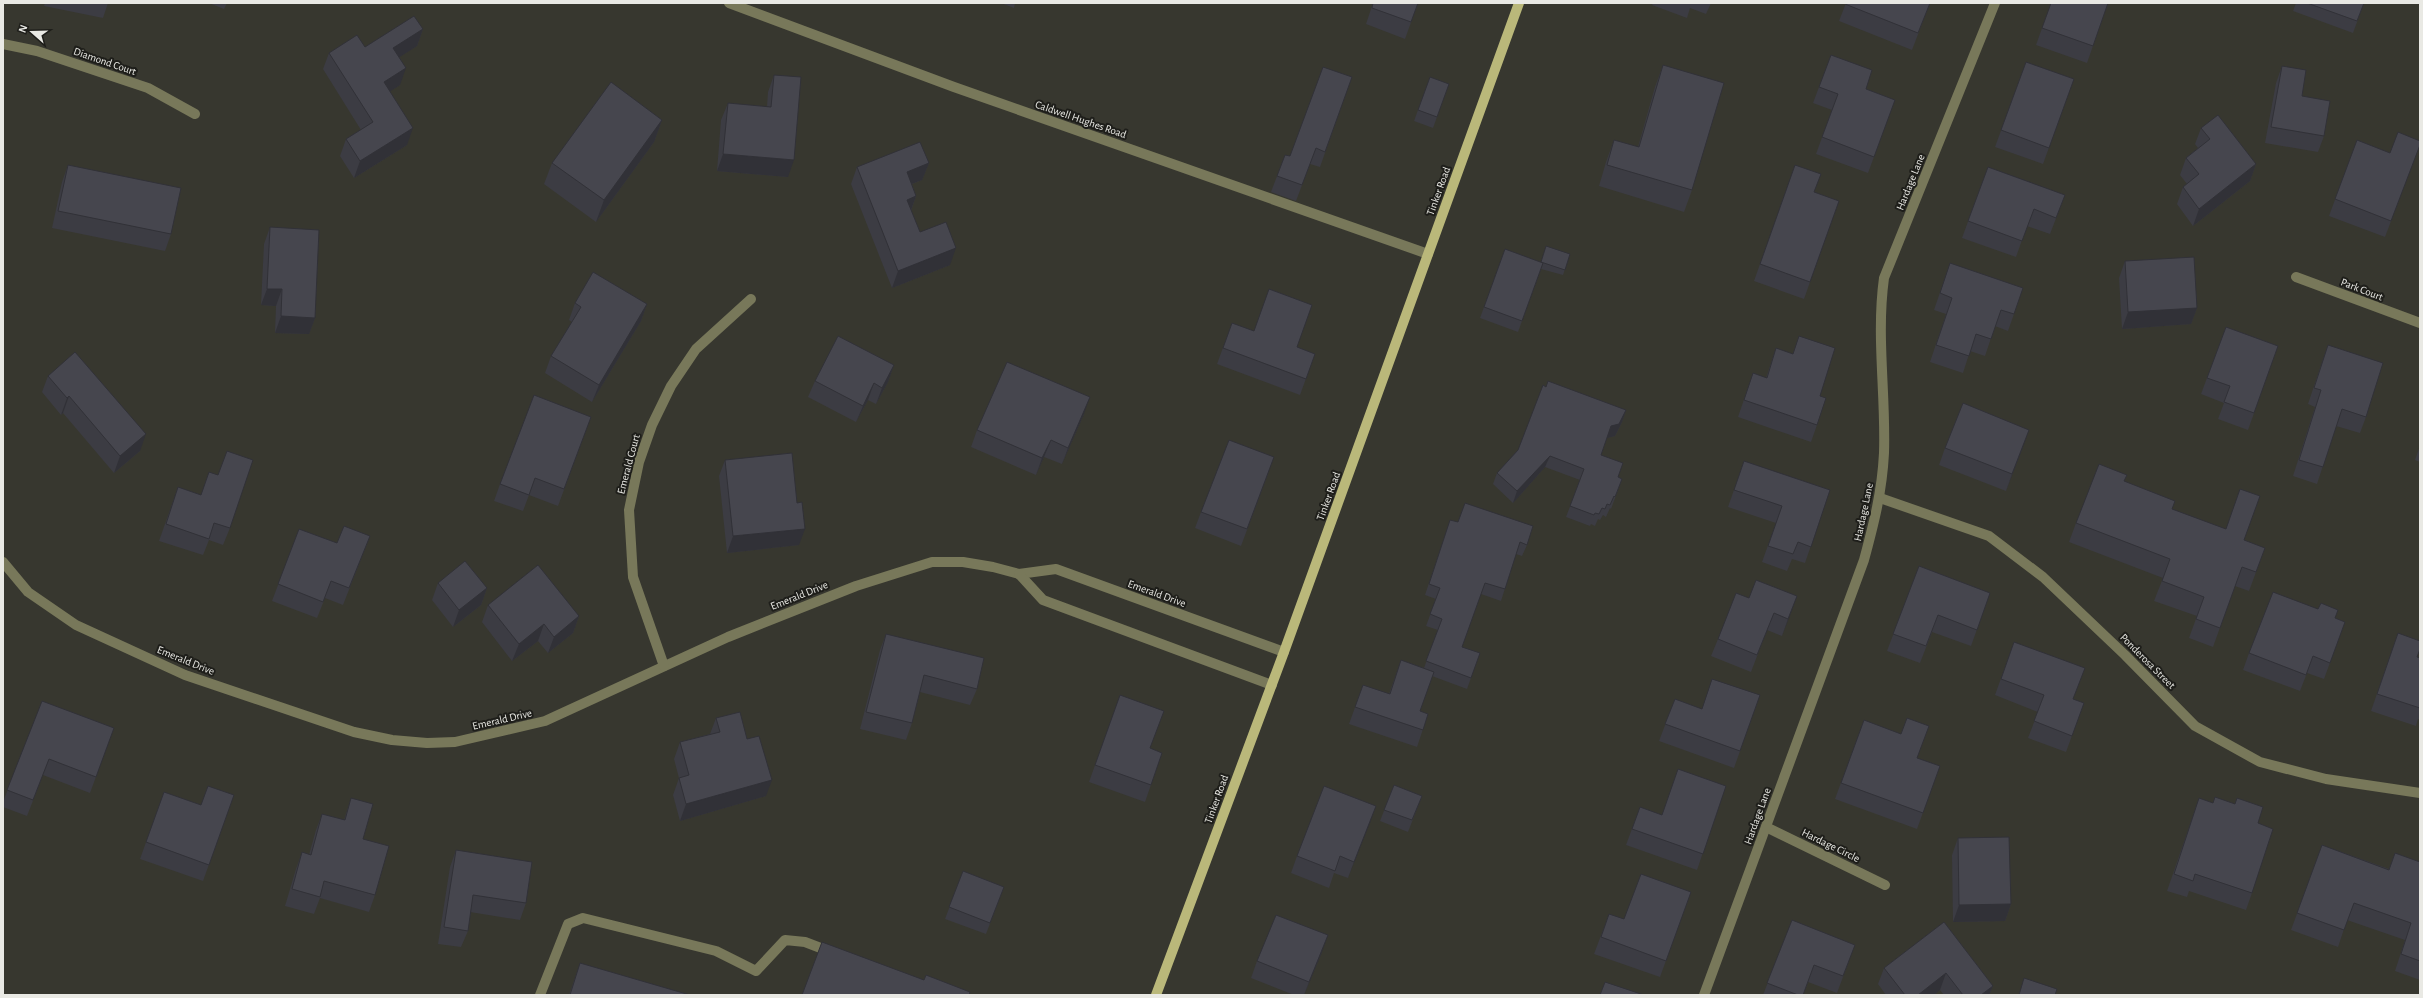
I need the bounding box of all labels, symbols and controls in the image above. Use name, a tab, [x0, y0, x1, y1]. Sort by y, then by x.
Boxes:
north arrow	[12, 12, 52, 52]
text: N	[17, 23, 30, 34]
street label: Diamond Court	[72, 46, 138, 77]
street label: Caldwell Hughes Road	[1034, 99, 1128, 140]
street label: Hardage Lane	[1894, 153, 1927, 212]
street label: Tinker Road	[1425, 165, 1452, 217]
street label: Park Court	[2339, 276, 2385, 303]
street label: Emerald Court	[615, 433, 642, 495]
street label: Tinker Road	[1315, 470, 1342, 522]
street label: Hardage Lane	[1852, 482, 1875, 542]
street label: Emerald Drive	[1126, 578, 1187, 609]
street label: Emerald Drive	[769, 579, 829, 612]
street label: Ponderosa Street	[2118, 632, 2178, 691]
street label: Emerald Drive	[156, 644, 216, 677]
street label: Emerald Drive	[471, 707, 533, 732]
street label: Tinker Road	[1203, 773, 1230, 825]
street label: Hardage Lane	[1742, 787, 1773, 846]
street label: Hardage Circle	[1800, 827, 1861, 864]

